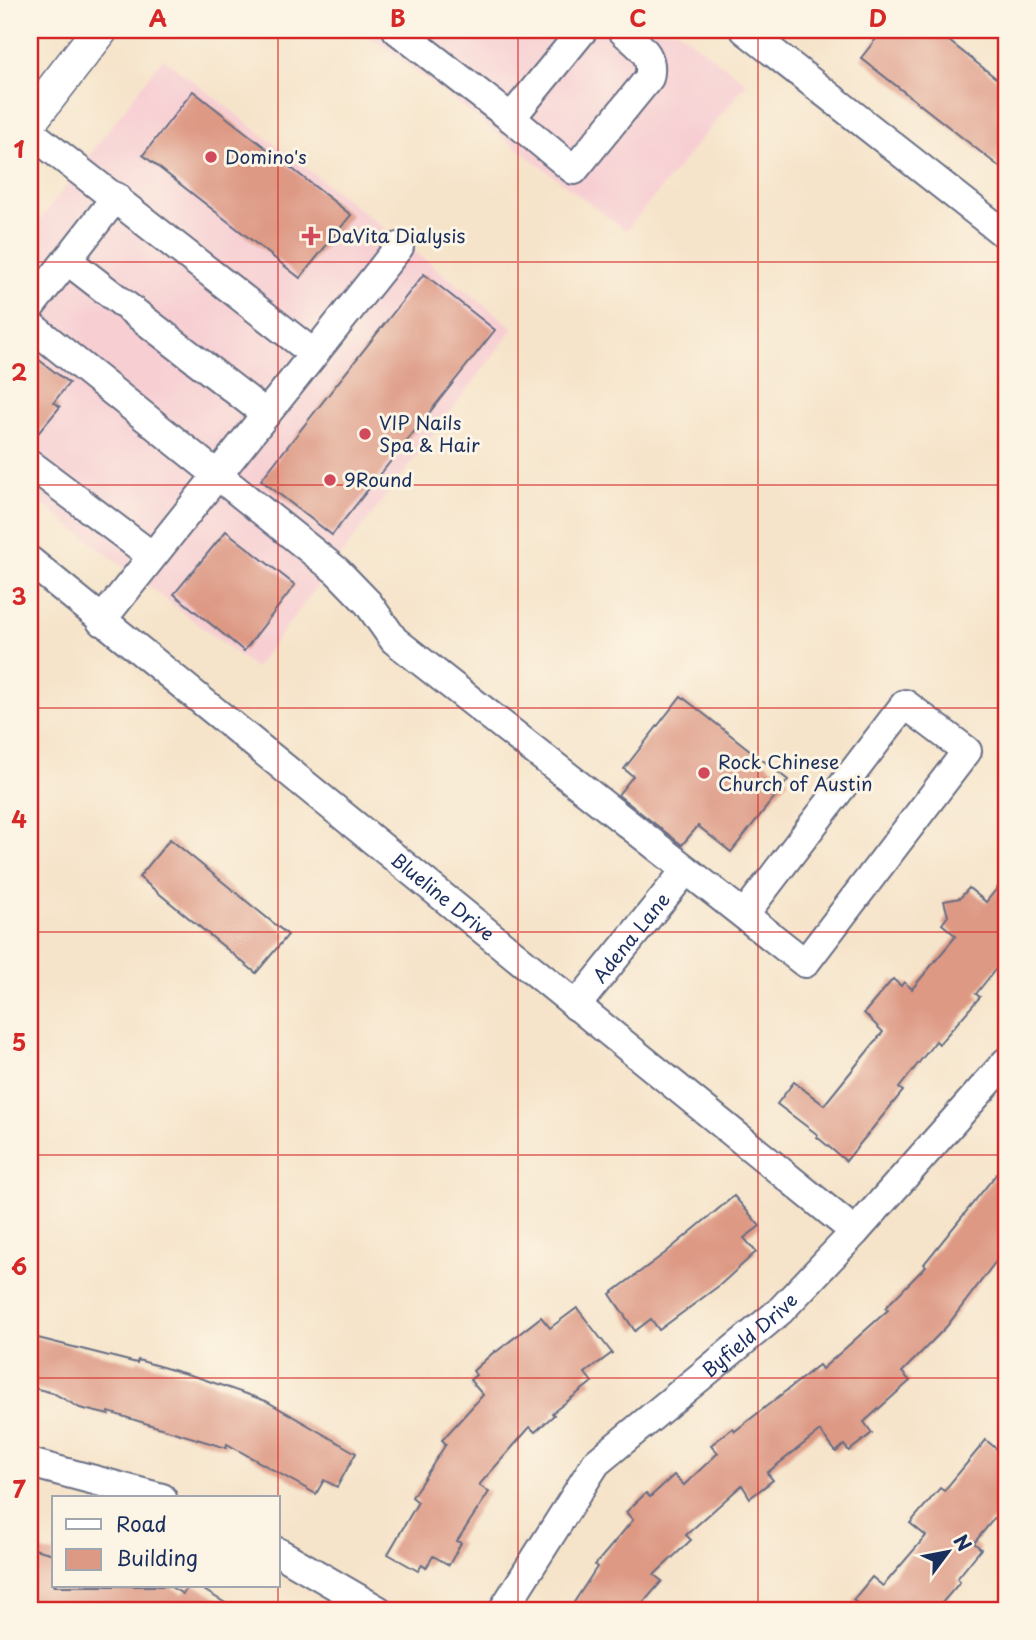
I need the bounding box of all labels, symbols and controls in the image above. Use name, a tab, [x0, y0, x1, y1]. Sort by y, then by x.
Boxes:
text: A	[149, 0, 167, 35]
text: B	[390, 0, 406, 35]
text: C	[629, 0, 647, 35]
text: D	[869, 0, 887, 35]
text: 1	[14, 131, 25, 166]
place label: Domino's	[225, 142, 307, 170]
marker: Domino's	[203, 149, 219, 165]
place label: DaVita Dialysis	[327, 221, 465, 249]
marker: DaVita Dialysis	[301, 226, 321, 246]
text: 2	[11, 354, 27, 389]
place label: VIP Nails Spa & Hair	[379, 408, 480, 458]
marker: VIP Nails Spa & Hair	[357, 426, 373, 442]
place label: 9Round	[344, 465, 412, 493]
marker: 9Round	[322, 472, 338, 488]
text: 3	[11, 578, 27, 613]
place label: Rock Chinese Church of Austin	[718, 747, 873, 797]
marker: Rock Chinese Church of Austin	[696, 765, 712, 781]
text: 4	[11, 801, 27, 836]
street label: Blueline Drive	[385, 845, 501, 947]
street label: Adena Lane	[585, 886, 676, 988]
text: 5	[12, 1024, 26, 1059]
text: 6	[11, 1248, 27, 1283]
street label: Byfield Drive	[695, 1286, 803, 1383]
text: 7	[12, 1471, 26, 1506]
legend	[52, 1496, 280, 1588]
text: Road	[116, 1507, 167, 1539]
north arrow	[914, 1518, 984, 1588]
text: N	[947, 1529, 979, 1556]
text: Building	[116, 1541, 198, 1573]

